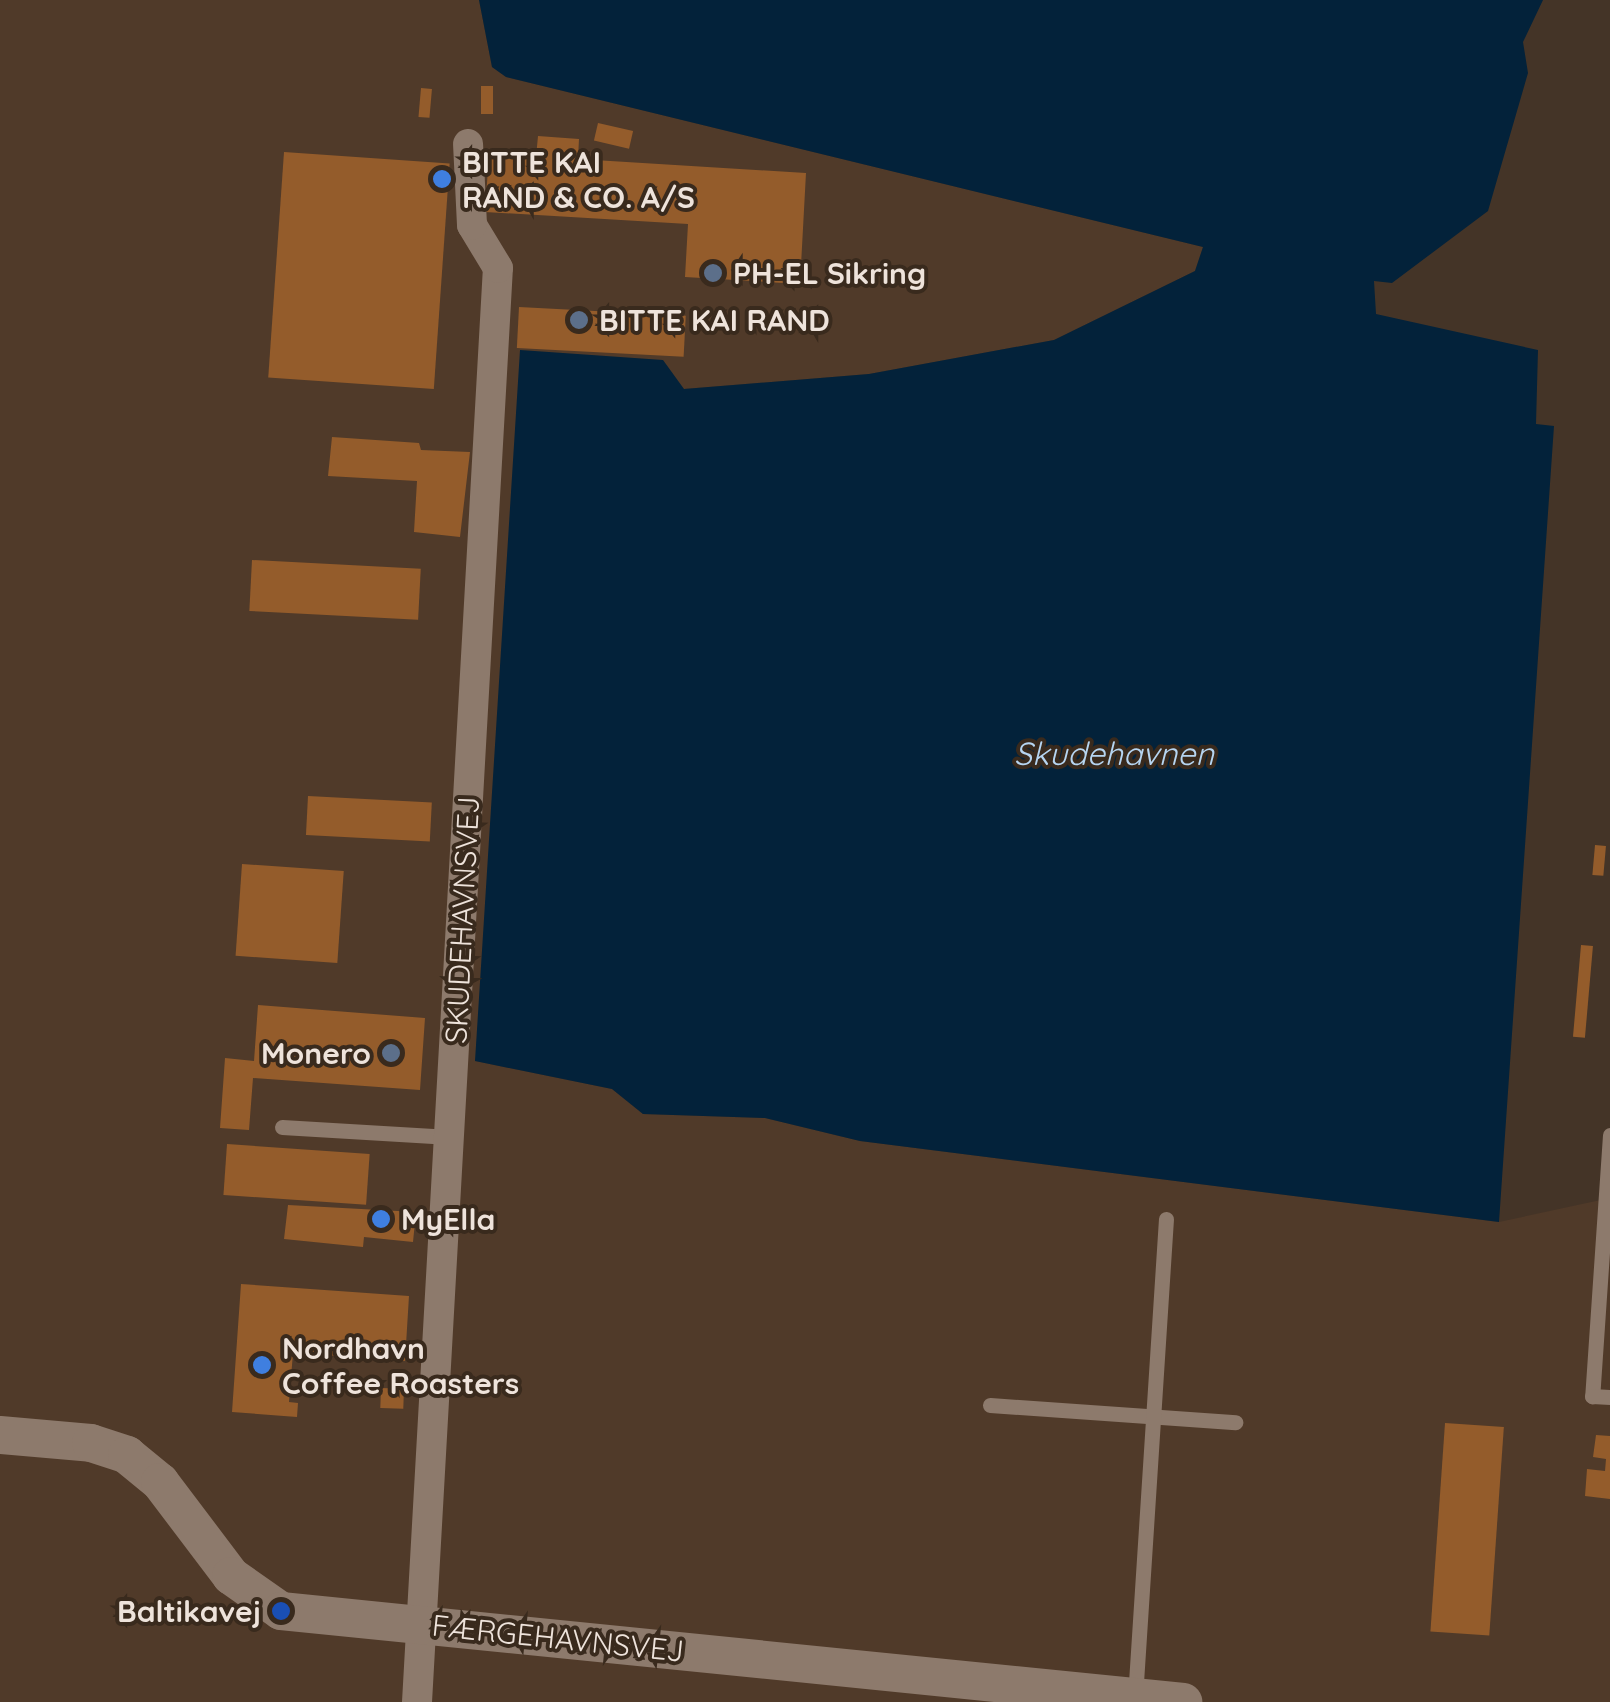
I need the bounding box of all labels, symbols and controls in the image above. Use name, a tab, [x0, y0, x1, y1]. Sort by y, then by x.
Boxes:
place label: BITTE KAI RAND & CO. A/S	[462, 144, 695, 214]
marker: BITTE KAI RAND & CO. A/S	[431, 168, 453, 190]
place label: PH-EL Sikring	[733, 255, 926, 291]
marker: PH-EL Sikring	[702, 262, 724, 284]
place label: BITTE KAI RAND	[599, 302, 830, 338]
marker: BITTE KAI RAND	[568, 309, 590, 331]
water label: Skudehavnen	[1014, 734, 1214, 772]
street label: SKUDEHAVNSVEJ	[438, 796, 486, 1044]
place label: Monero	[261, 1035, 371, 1071]
marker: Monero	[380, 1042, 402, 1064]
place label: MyElla	[401, 1201, 495, 1237]
marker: MyElla	[370, 1208, 392, 1230]
place label: Nordhavn Coffee Roasters	[282, 1330, 519, 1400]
marker: Nordhavn Coffee Roasters	[251, 1354, 273, 1376]
place label: Baltikavej	[117, 1593, 261, 1629]
marker: Baltikavej	[270, 1600, 292, 1622]
street label: FÆRGEHAVNSVEJ	[430, 1607, 686, 1669]

